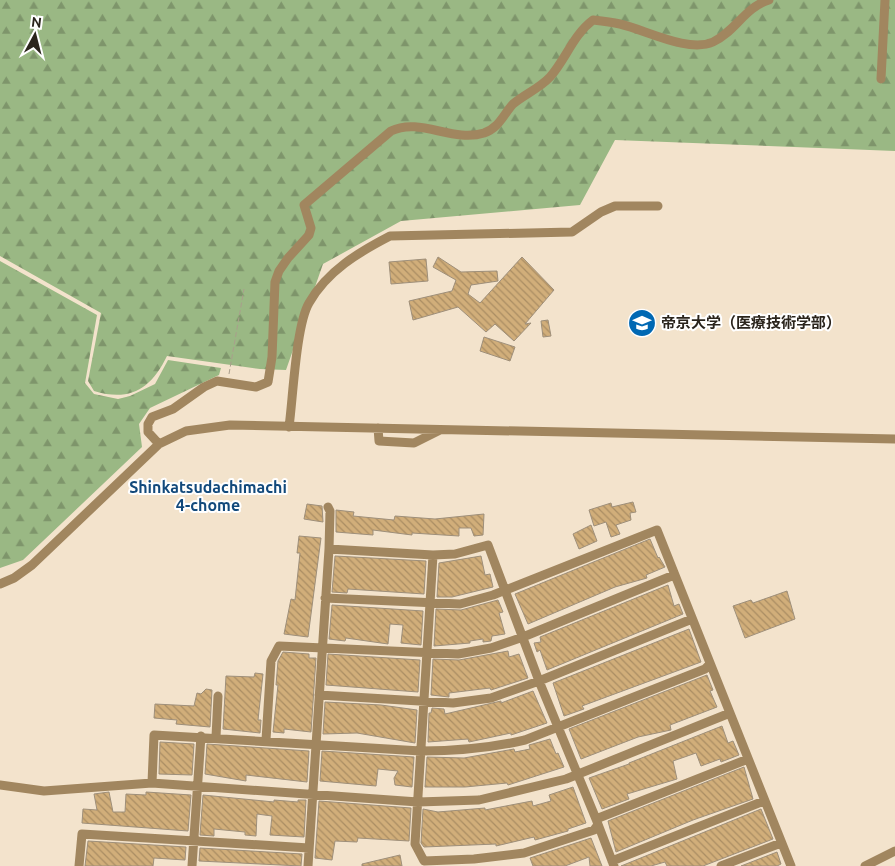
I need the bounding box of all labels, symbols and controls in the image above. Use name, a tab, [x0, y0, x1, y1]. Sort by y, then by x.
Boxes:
north arrow	[10, 10, 60, 60]
text: N	[30, 14, 43, 31]
school or university icon: 帝京大学（医療技術学部）	[627, 308, 657, 338]
place label: 帝京大学（医療技術学部）	[661, 314, 841, 331]
district label: Shinkatsudachimachi 4-chome	[129, 478, 287, 514]

